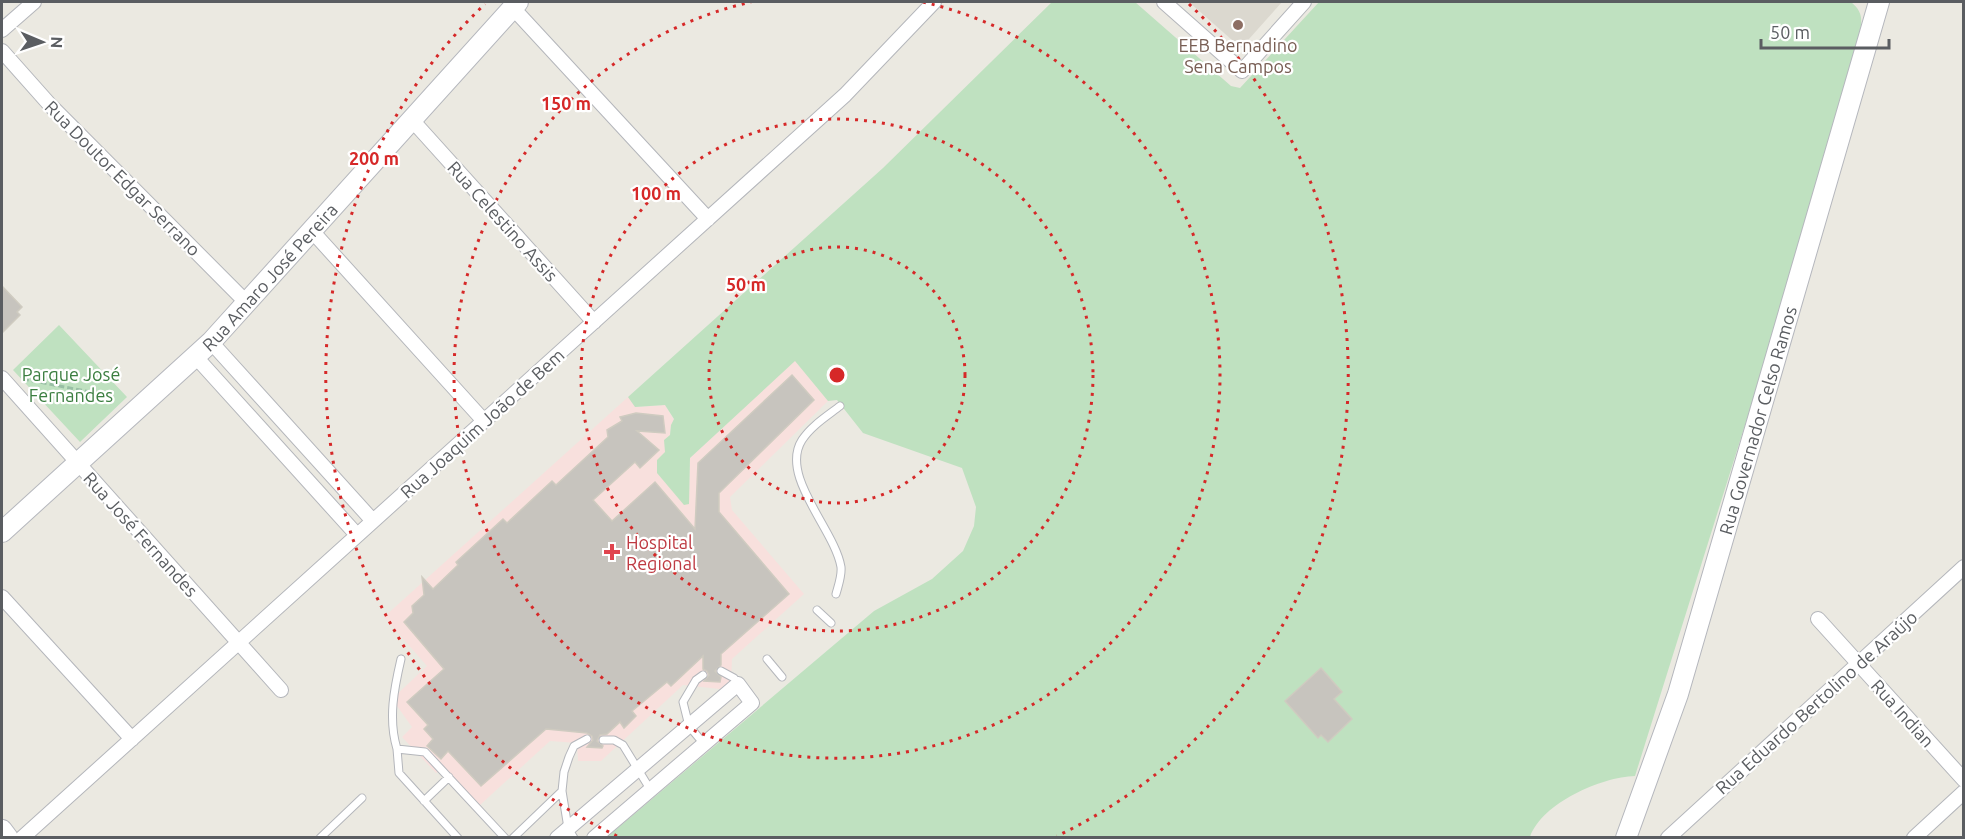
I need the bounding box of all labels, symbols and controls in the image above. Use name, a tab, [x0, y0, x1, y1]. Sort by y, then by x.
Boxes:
north arrow	[12, 12, 72, 72]
scale bar	[1761, 12, 1888, 50]
marker: EEB Bernadino Sena Campos	[1231, 18, 1245, 32]
text: 50 m	[1770, 22, 1810, 42]
place label: EEB Bernadino Sena Campos	[1178, 35, 1298, 76]
text: N	[48, 36, 66, 49]
text: 150 m	[541, 93, 591, 113]
street label: Rua Doutor Edgar Serrano	[41, 96, 205, 260]
text: 200 m	[349, 148, 399, 168]
street label: Rua Celestino Assis	[444, 157, 562, 285]
text: 100 m	[631, 183, 681, 203]
street label: Rua Amaro José Pereira	[198, 199, 341, 355]
text: 50 m	[726, 274, 766, 294]
street label: Rua Governador Celso Ramos	[1715, 304, 1800, 537]
street label: Rua Joaquim João de Bem	[396, 344, 568, 502]
park label: Parque José Fernandes	[22, 364, 120, 405]
centre of rings	[827, 365, 847, 385]
street label: Rua José Fernandes	[80, 468, 202, 600]
place label: Hospital Regional	[626, 532, 697, 573]
marker: Hospital Regional	[603, 543, 621, 561]
street label: Rua Eduardo Bertolino de Araújo	[1711, 606, 1921, 798]
street label: Rua Indian	[1867, 675, 1939, 751]

